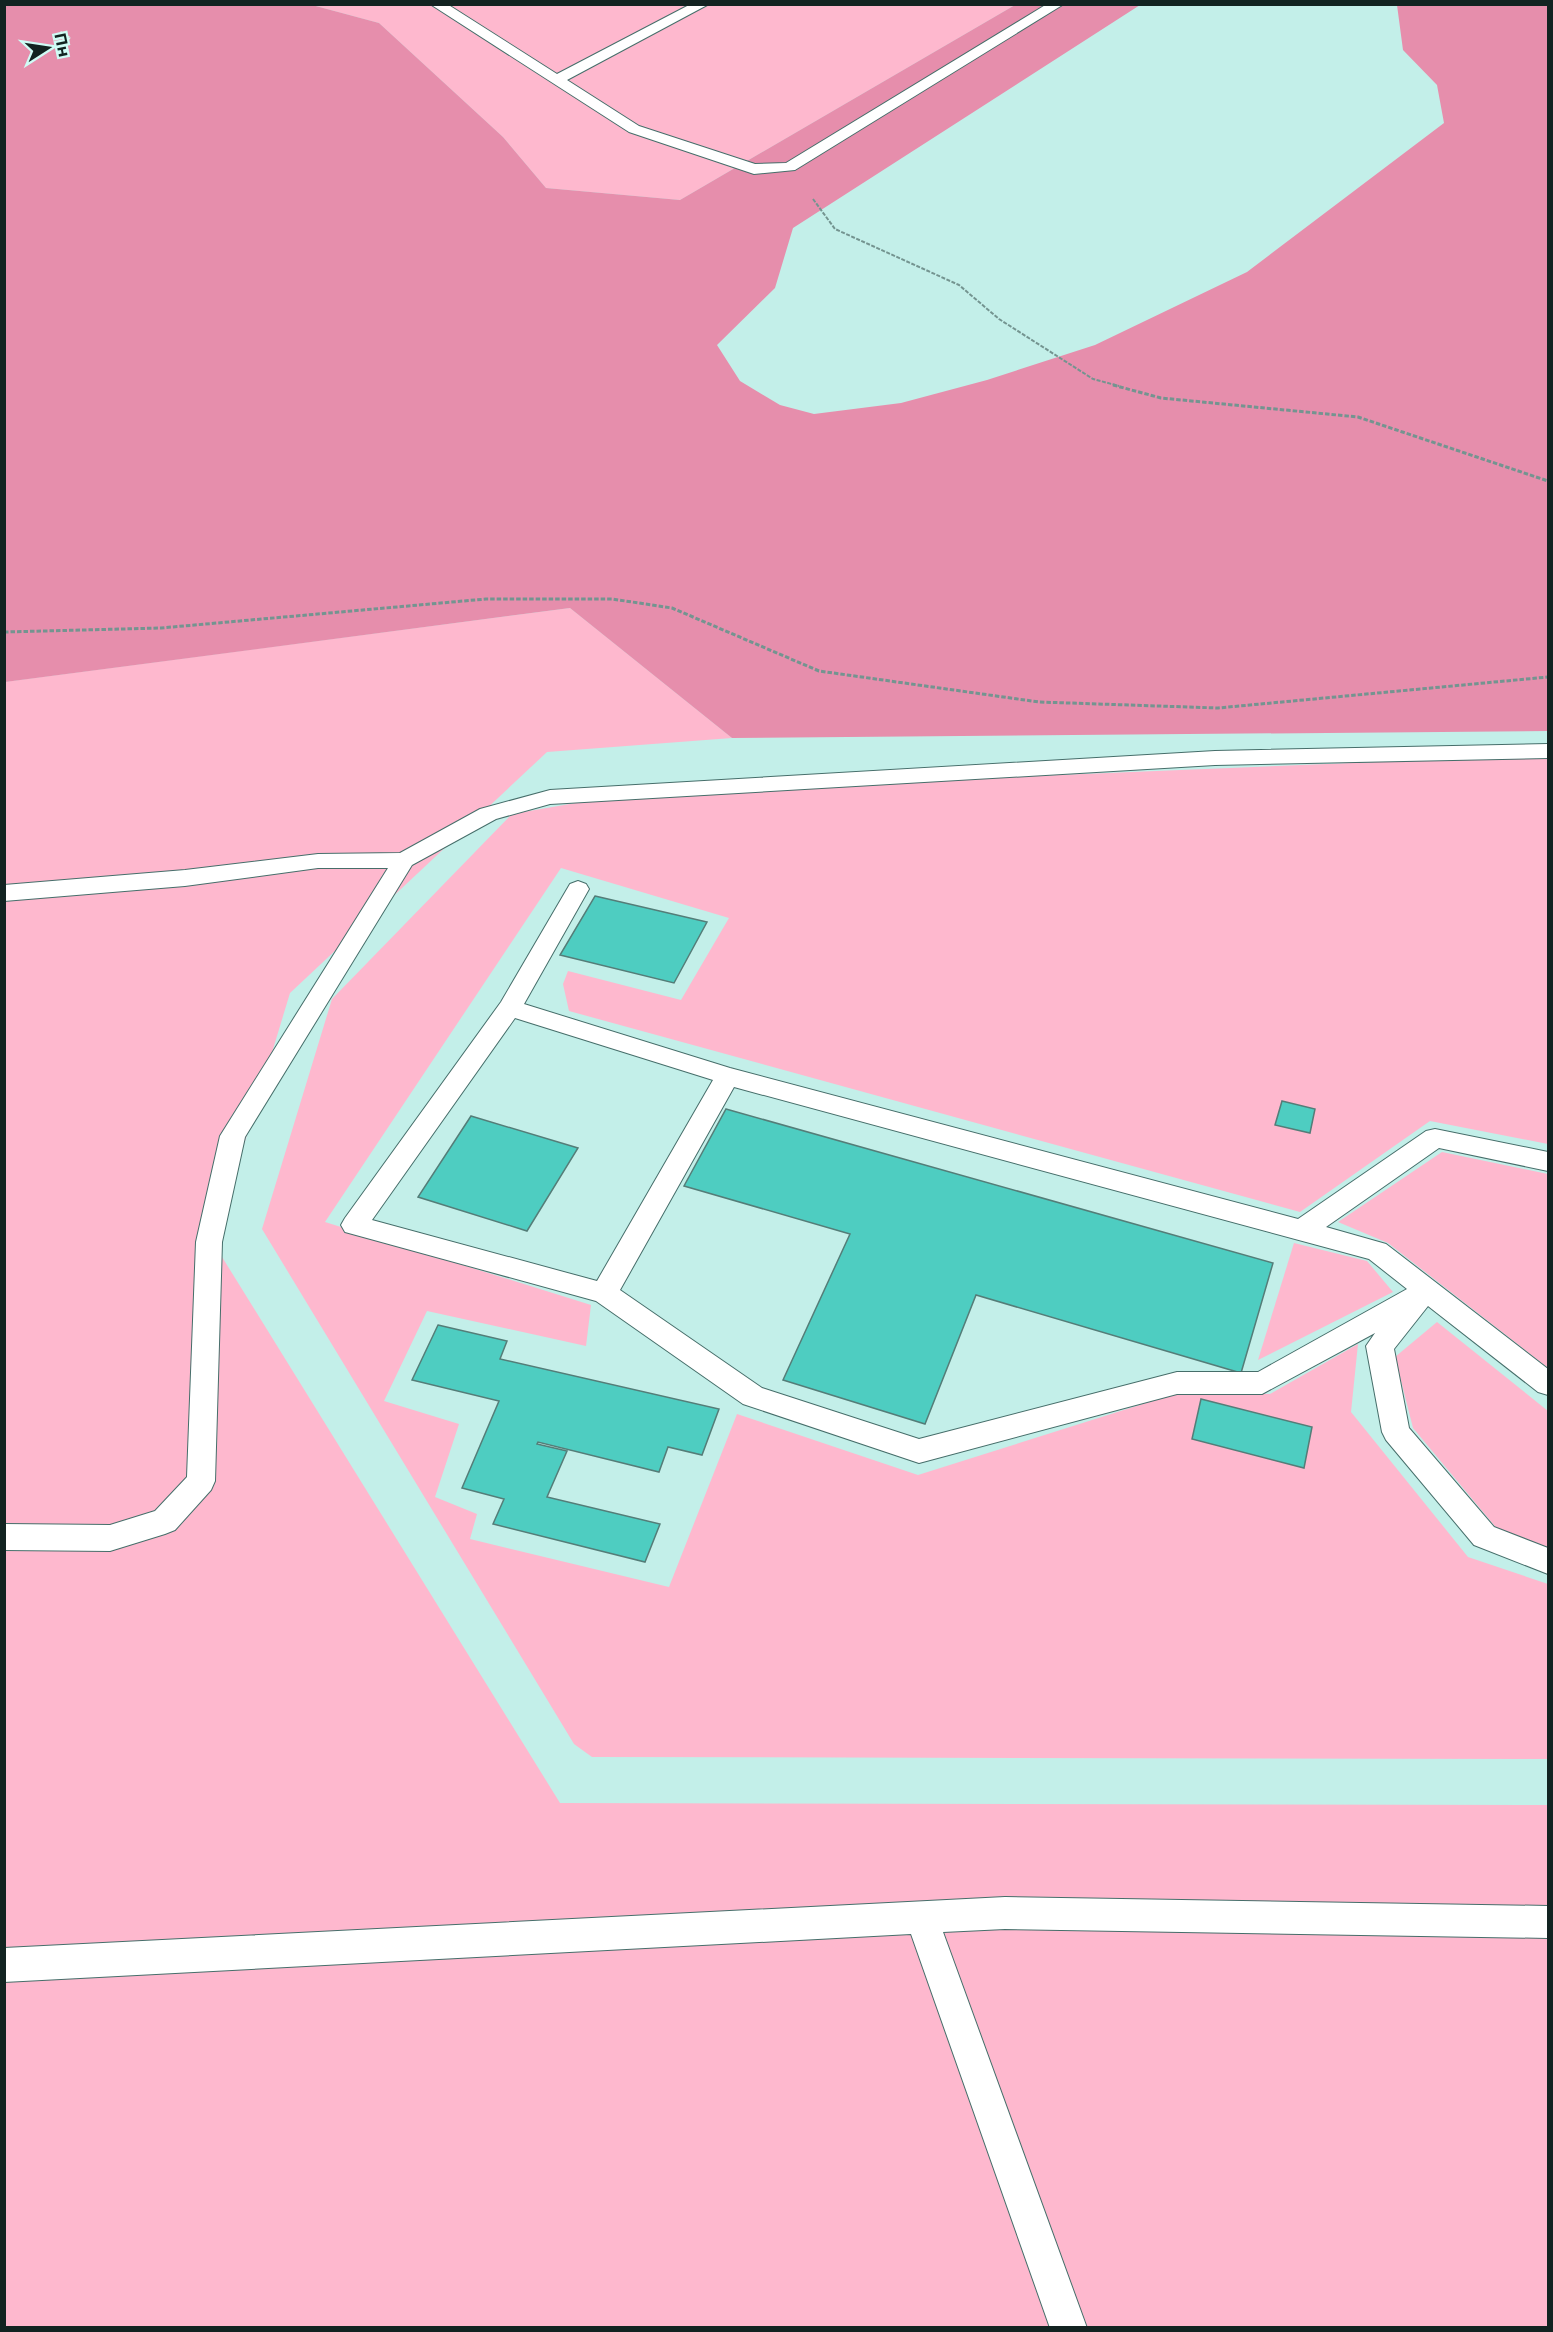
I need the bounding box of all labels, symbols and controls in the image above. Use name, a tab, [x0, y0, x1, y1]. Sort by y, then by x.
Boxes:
north arrow	[18, 18, 78, 78]
text: Пн	[50, 31, 74, 59]

